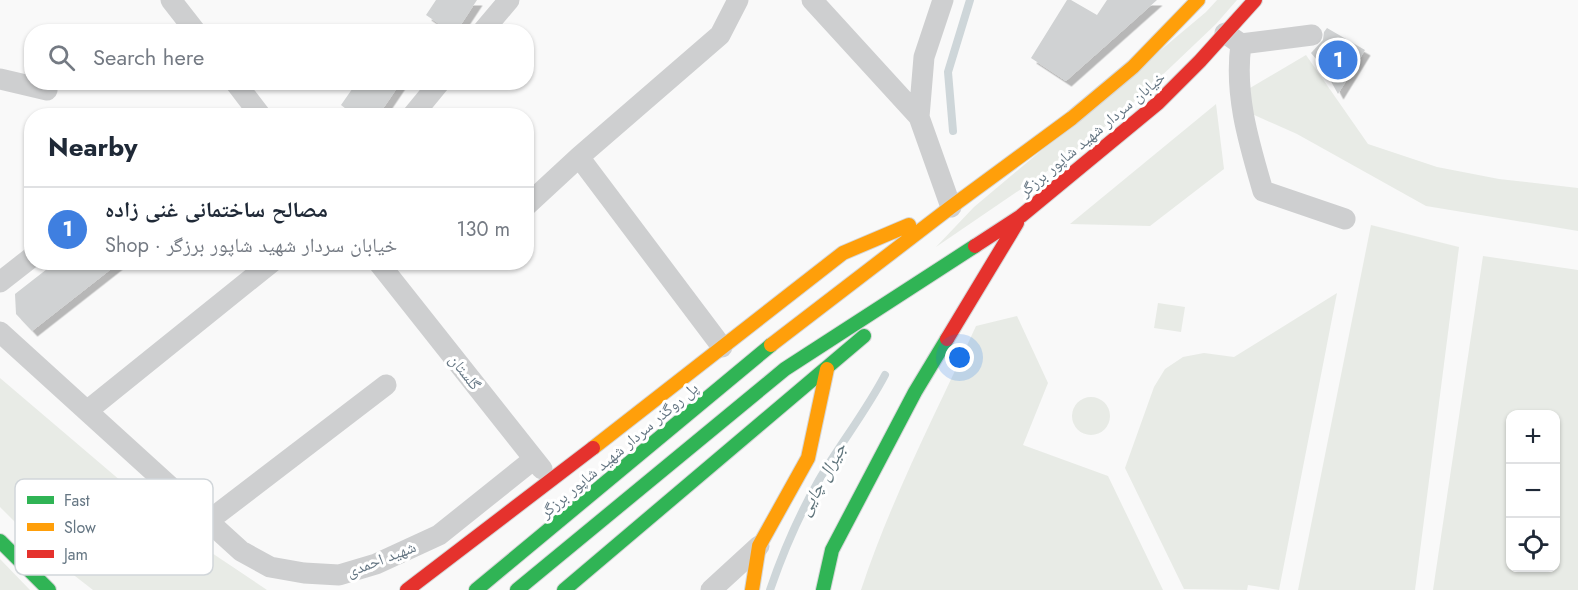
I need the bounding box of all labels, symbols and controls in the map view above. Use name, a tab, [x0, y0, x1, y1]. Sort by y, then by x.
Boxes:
search box	[24, 24, 534, 90]
pin: 1	[1318, 38, 1358, 82]
icon: search	[45, 41, 78, 74]
text: Search here	[93, 41, 204, 73]
street label: خیابان سردار شهید شاپور برزگر	[1013, 66, 1170, 203]
text: Nearby	[48, 128, 137, 166]
text: مصالح ساختمانی غنی زاده	[105, 193, 328, 225]
text: 1	[62, 215, 73, 244]
text: 130 m	[456, 215, 510, 244]
text: Shop · خیابان سردار شهید شاپور برزگر	[105, 231, 397, 260]
your location	[945, 343, 974, 372]
street label: گلستان	[444, 349, 487, 395]
street label: پل روگذر سردار شهید شاپور برزگر	[534, 377, 703, 524]
map controls	[1506, 410, 1560, 572]
button: +	[1506, 410, 1560, 464]
water label: جیرال چایی	[791, 437, 853, 520]
button: −	[1506, 464, 1560, 518]
legend	[15, 479, 213, 575]
text: Fast	[64, 489, 90, 512]
text: Slow	[64, 516, 96, 539]
button: locate	[1506, 518, 1560, 572]
street label: شهید احمدی	[343, 535, 419, 583]
text: Jam	[62, 543, 88, 566]

